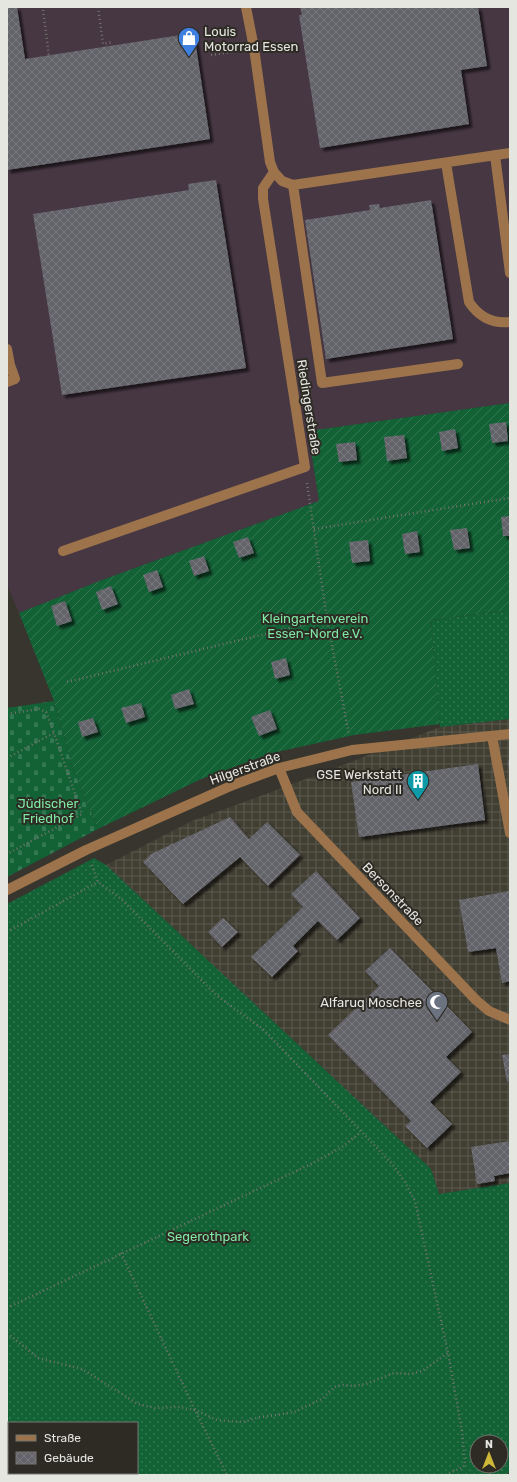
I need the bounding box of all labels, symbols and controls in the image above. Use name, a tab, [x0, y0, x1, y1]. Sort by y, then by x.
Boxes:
place label: Louis Motorrad Essen	[204, 24, 298, 54]
shop icon: Louis Motorrad Essen	[176, 25, 202, 58]
street label: Riedingerstraße	[293, 358, 324, 456]
park label: Kleingartenverein Essen-Nord e.V.	[262, 611, 368, 641]
street label: Hilgerstraße	[208, 748, 283, 789]
place label: GSE Werkstatt Nord II	[316, 767, 402, 797]
building icon: GSE Werkstatt Nord II	[405, 768, 431, 801]
park label: Jüdischer Friedhof	[18, 796, 78, 826]
street label: Bersonstraße	[359, 859, 427, 929]
mosque icon: Alfaruq Moschee	[424, 989, 450, 1022]
place label: Alfaruq Moschee	[320, 995, 422, 1010]
park label: Segerothpark	[167, 1229, 249, 1245]
legend	[8, 1422, 138, 1474]
text: Straße	[44, 1431, 81, 1445]
north arrow	[469, 1434, 509, 1474]
text: N	[485, 1438, 493, 1451]
text: Gebäude	[44, 1451, 94, 1465]

